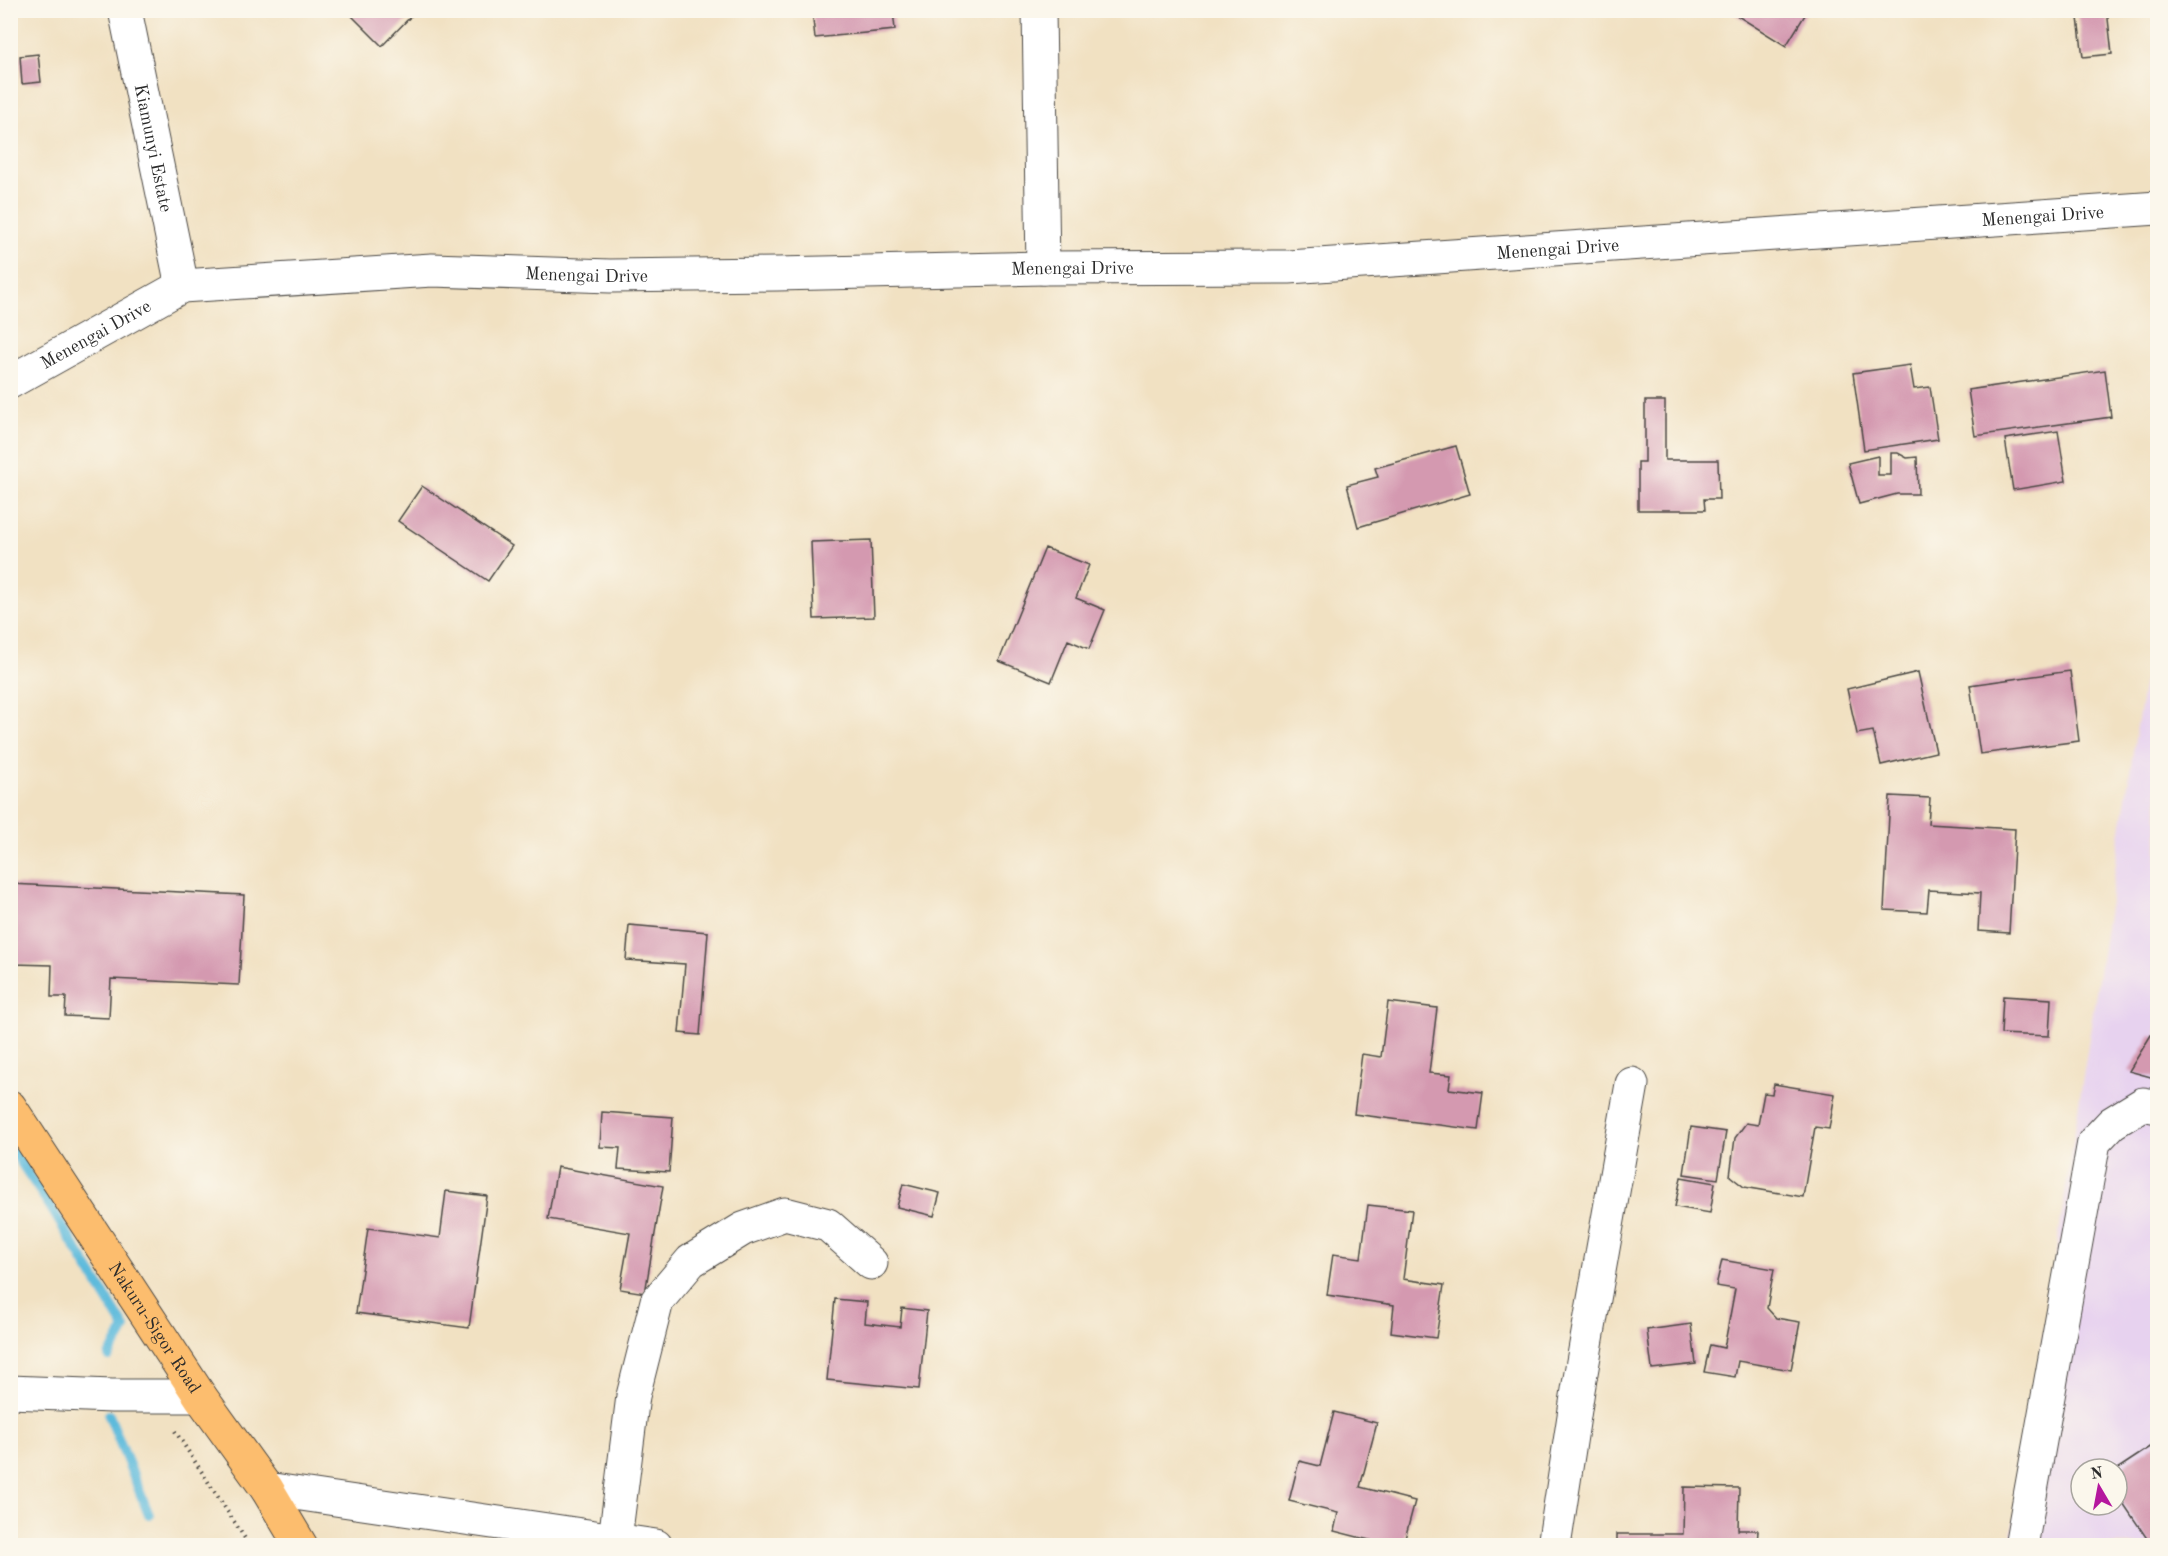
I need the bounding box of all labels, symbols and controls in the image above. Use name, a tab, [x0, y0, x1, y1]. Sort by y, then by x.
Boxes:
street label: Kiamunyi Estate	[131, 83, 175, 214]
street label: Menengai Drive	[1981, 204, 2105, 230]
street label: Menengai Drive	[1496, 237, 1620, 263]
street label: Menengai Drive	[1011, 260, 1134, 279]
street label: Menengai Drive	[525, 265, 648, 286]
street label: Menengai Drive	[38, 297, 154, 373]
street label: Nakuru-Sigor Road	[105, 1259, 204, 1397]
north arrow	[2069, 1457, 2129, 1517]
text: N	[2089, 1465, 2105, 1483]

